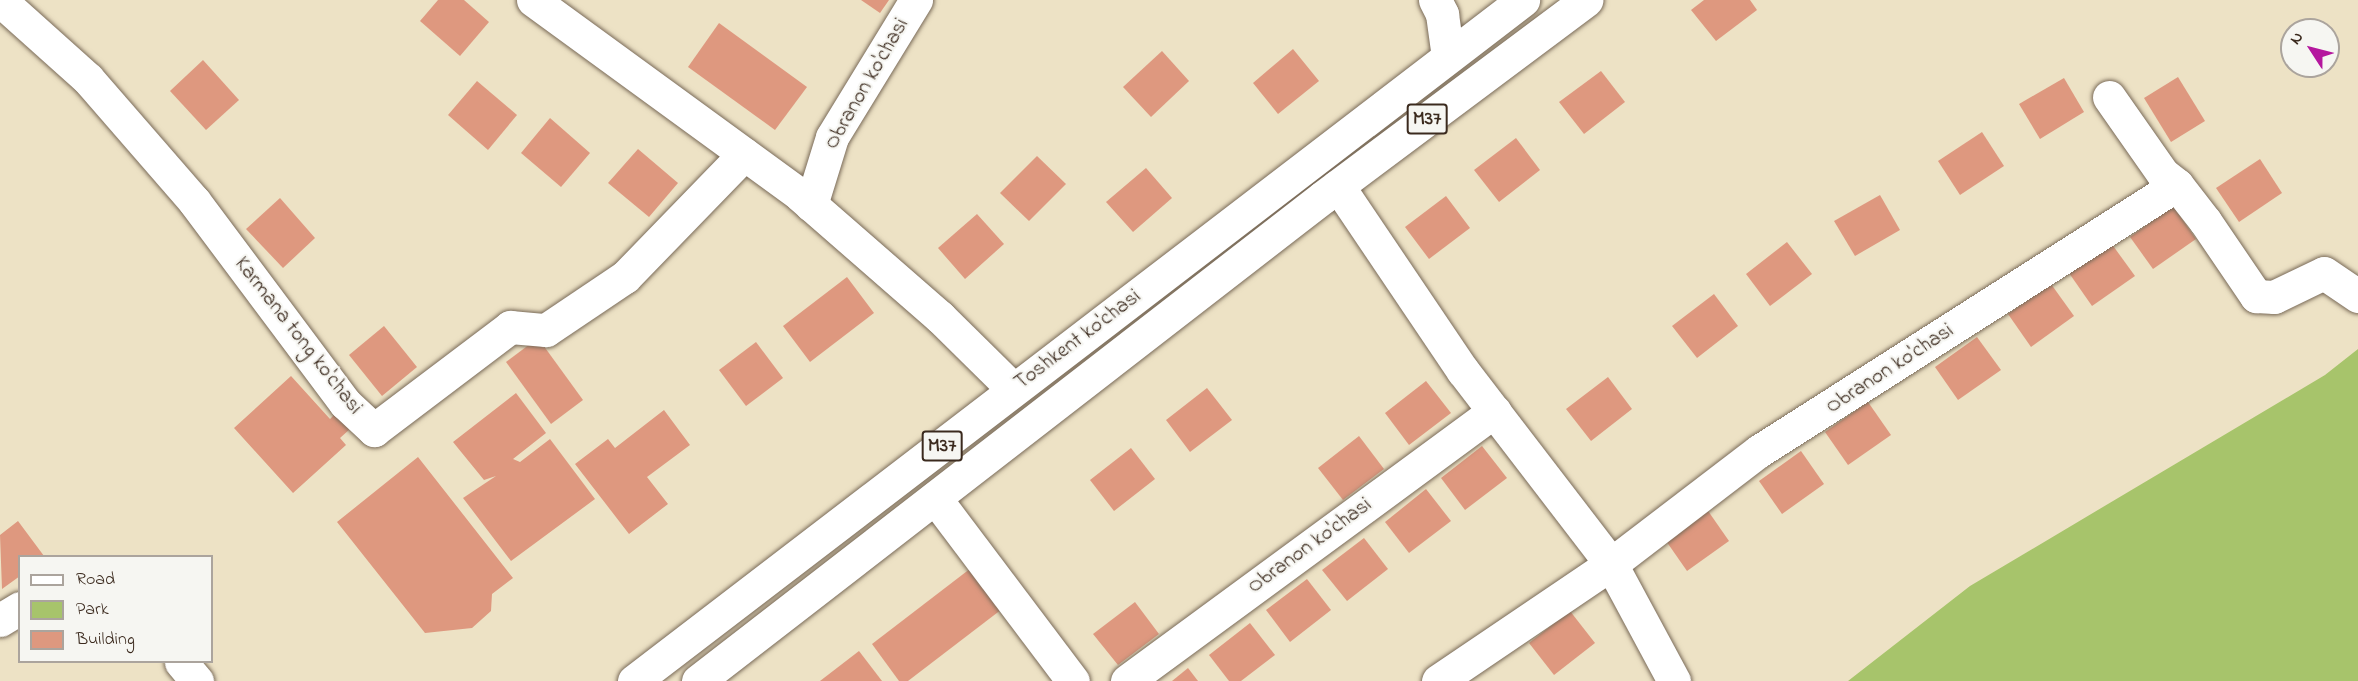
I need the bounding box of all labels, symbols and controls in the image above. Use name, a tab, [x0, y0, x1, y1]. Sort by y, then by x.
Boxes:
street label: Obranon ko'chasi	[819, 14, 915, 154]
north arrow	[2280, 18, 2340, 78]
text: N	[2284, 27, 2310, 50]
road number: M37	[1406, 102, 1448, 136]
street label: Karmana tong ko'chasi	[229, 252, 367, 420]
street label: Toshkent ko'chasi	[1010, 284, 1146, 396]
street label: Obranon ko'chasi	[1821, 318, 1959, 420]
road number: M37	[921, 429, 963, 463]
street label: Obranon ko'chasi	[1243, 493, 1377, 599]
legend	[18, 555, 213, 663]
text: Road	[76, 567, 115, 593]
text: Park	[76, 597, 109, 623]
text: Building	[76, 627, 135, 653]

